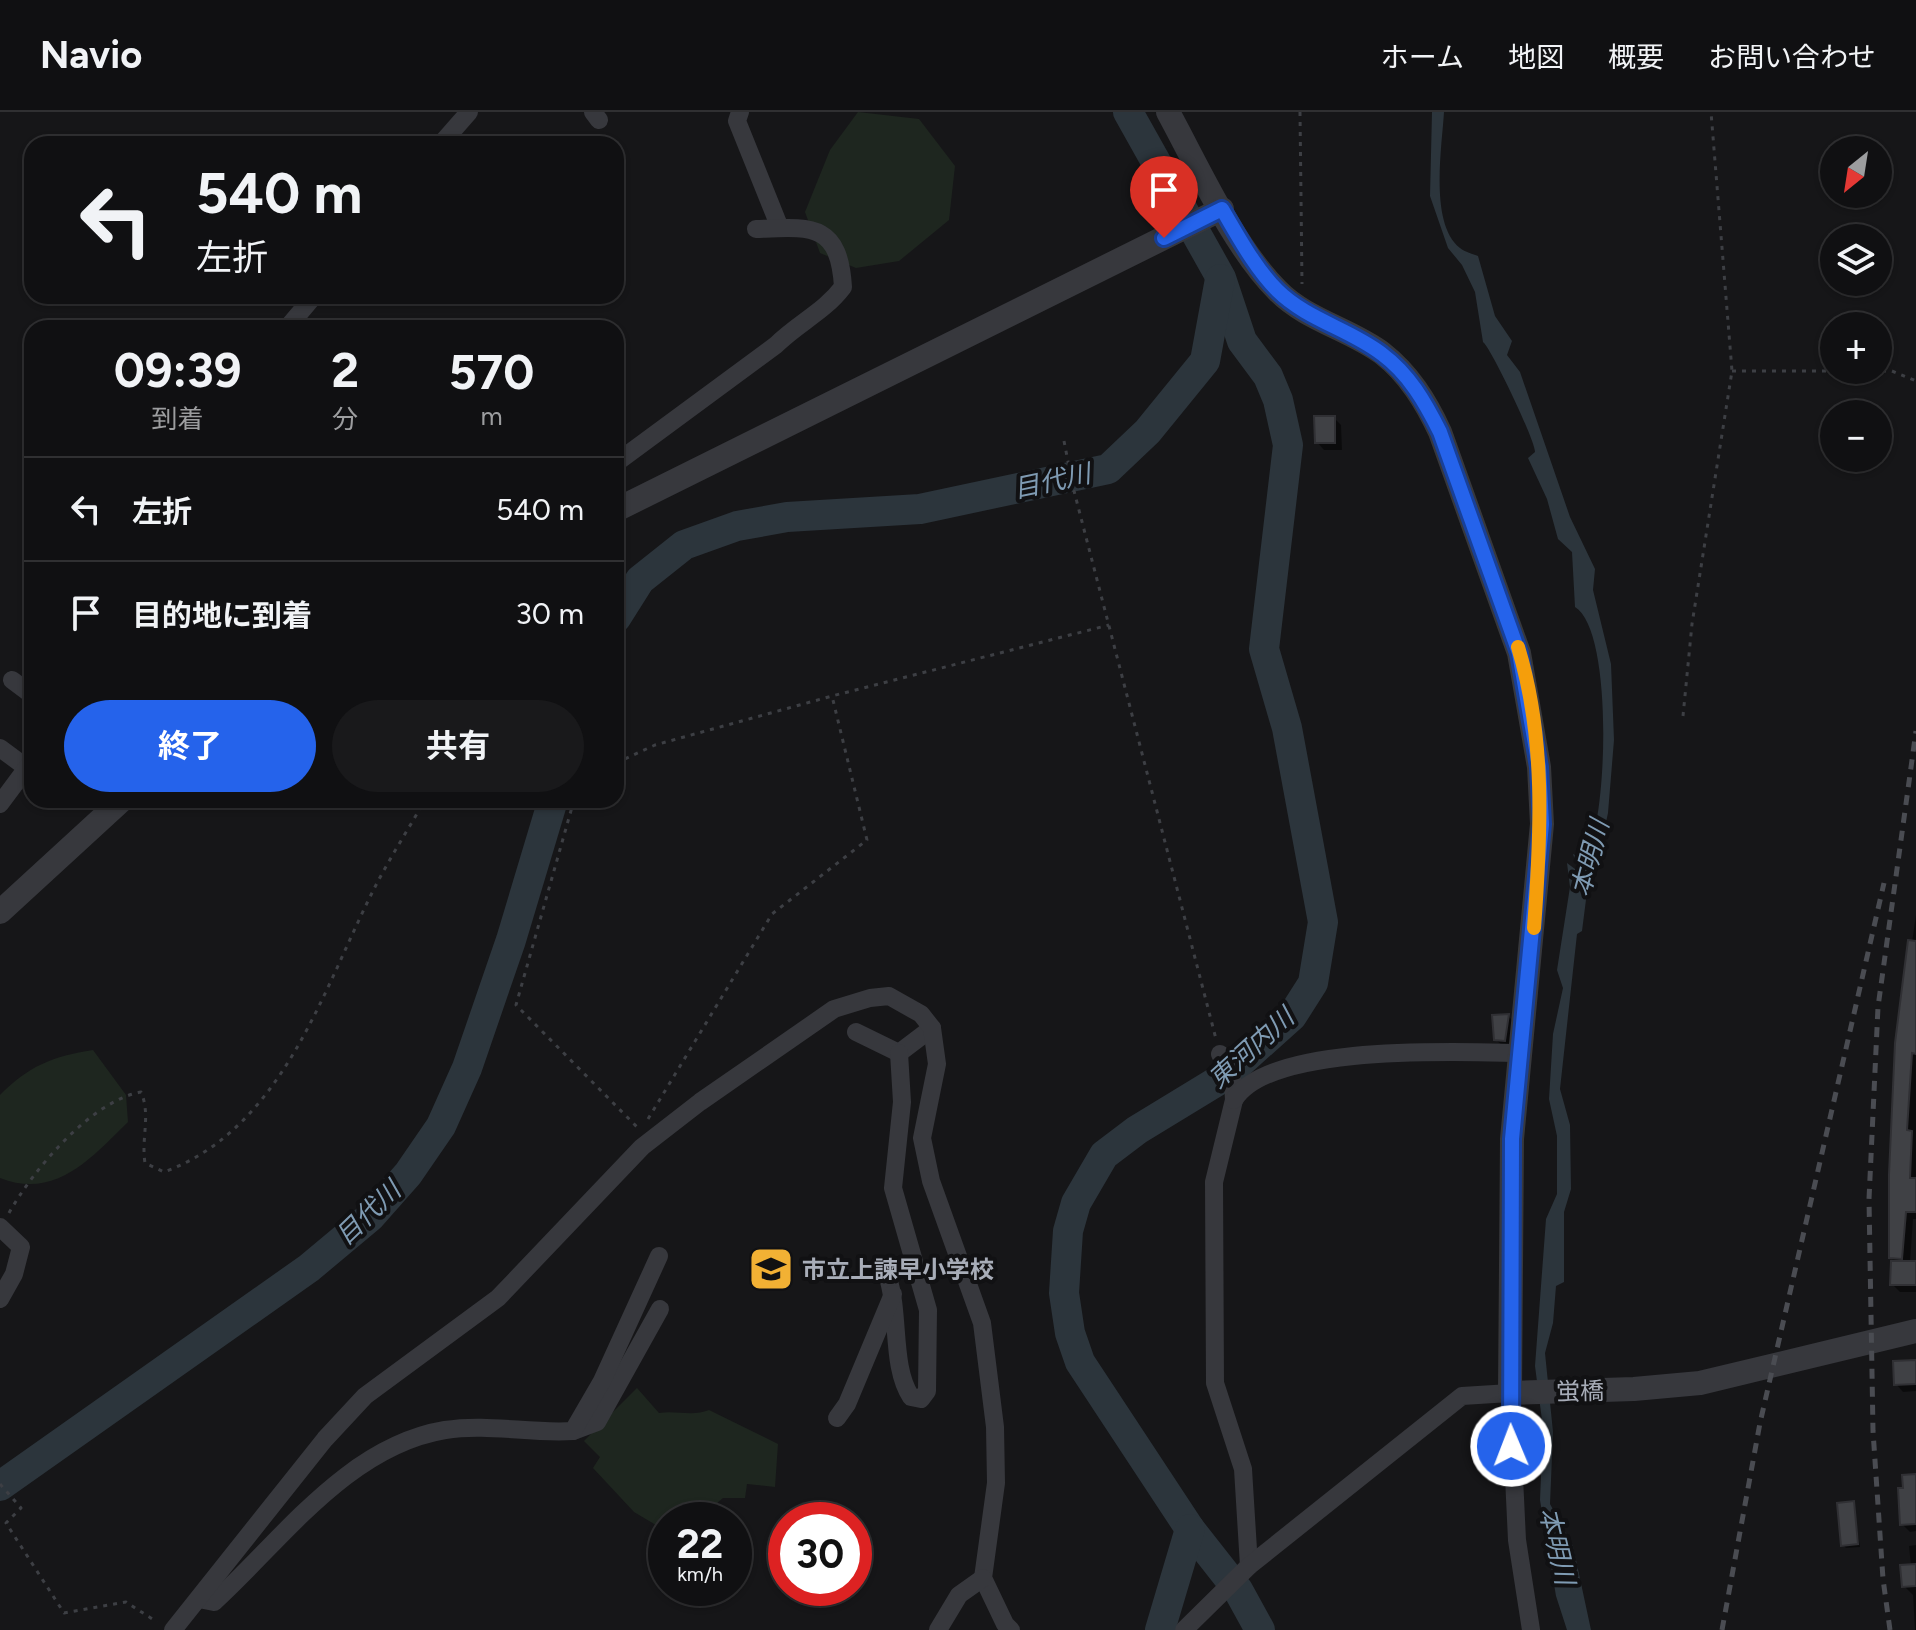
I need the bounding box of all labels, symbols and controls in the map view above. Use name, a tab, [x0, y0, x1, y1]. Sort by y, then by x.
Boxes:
text: Navio	[40, 32, 142, 78]
text: ホーム	[1381, 40, 1464, 74]
text: 地図	[1508, 40, 1564, 74]
text: 概要	[1608, 40, 1664, 74]
text: お問い合わせ	[1708, 40, 1876, 74]
north arrow	[1820, 136, 1892, 208]
map controls	[1820, 136, 1892, 472]
pin	[1130, 156, 1198, 238]
text: 540 m	[196, 160, 362, 227]
icon: left	[64, 168, 168, 272]
icon: arrive	[1142, 168, 1186, 212]
button: layers	[1820, 224, 1892, 296]
text: 左折	[196, 236, 268, 279]
button: +	[1820, 312, 1892, 384]
text: 09:39	[114, 341, 242, 399]
text: 2	[331, 341, 359, 399]
text: 570	[449, 343, 534, 401]
text: m	[480, 400, 503, 432]
button: −	[1820, 400, 1892, 472]
text: 到着	[152, 403, 204, 435]
text: 分	[332, 403, 358, 435]
water label: 目代川	[1011, 457, 1096, 505]
icon: left	[64, 487, 108, 531]
text: 540 m	[496, 491, 584, 528]
text: 左折	[132, 493, 192, 530]
icon: arrive	[64, 591, 108, 635]
text: 30 m	[516, 595, 584, 632]
text: 目的地に到着	[132, 597, 312, 634]
button: 終了	[64, 700, 316, 792]
button: 共有	[332, 700, 584, 792]
water label: 本明川	[1564, 813, 1616, 900]
water label: 東河内川	[1202, 999, 1303, 1095]
water label: 目代川	[329, 1172, 409, 1252]
school or university icon: 市立上諫早小学校	[747, 1245, 795, 1293]
place label: 市立上諫早小学校	[802, 1255, 994, 1284]
street label: 蛍橋	[1556, 1376, 1604, 1406]
position arrow	[1469, 1404, 1553, 1488]
speed limit sign: 30	[768, 1502, 872, 1606]
water label: 本明川	[1533, 1504, 1582, 1591]
text: 22	[677, 1520, 723, 1568]
text: km/h	[677, 1562, 723, 1586]

